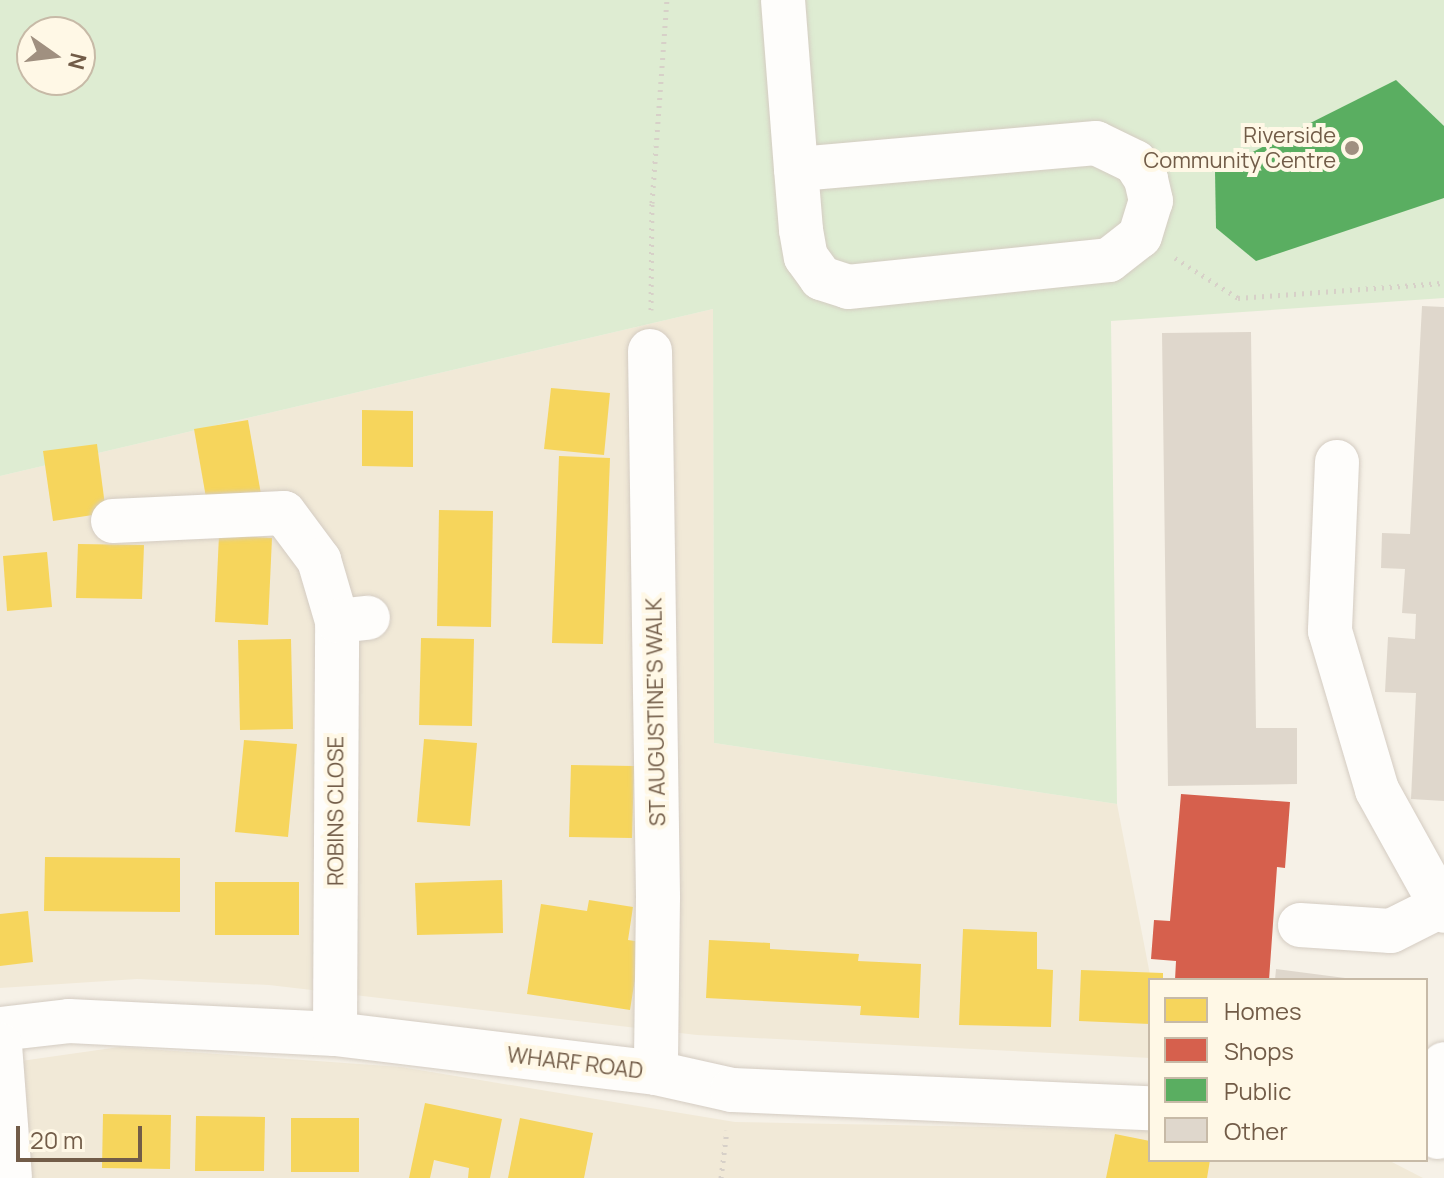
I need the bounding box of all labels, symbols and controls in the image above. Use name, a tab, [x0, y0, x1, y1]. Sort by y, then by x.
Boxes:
north arrow	[16, 16, 96, 96]
text: N	[61, 50, 94, 73]
place label: Riverside Community Centre	[1143, 122, 1336, 174]
marker: Riverside Community Centre	[1343, 139, 1361, 157]
street label: ST AUGUSTINE'S WALK	[641, 597, 671, 827]
street label: ROBINS CLOSE	[323, 736, 349, 886]
legend	[1148, 978, 1428, 1162]
text: Homes	[1224, 994, 1302, 1027]
text: Shops	[1224, 1034, 1294, 1067]
street label: WHARF ROAD	[505, 1042, 645, 1084]
text: Public	[1224, 1074, 1291, 1107]
scale bar	[20, 1110, 146, 1160]
text: Other	[1224, 1114, 1288, 1147]
text: 20 m	[30, 1123, 83, 1156]

